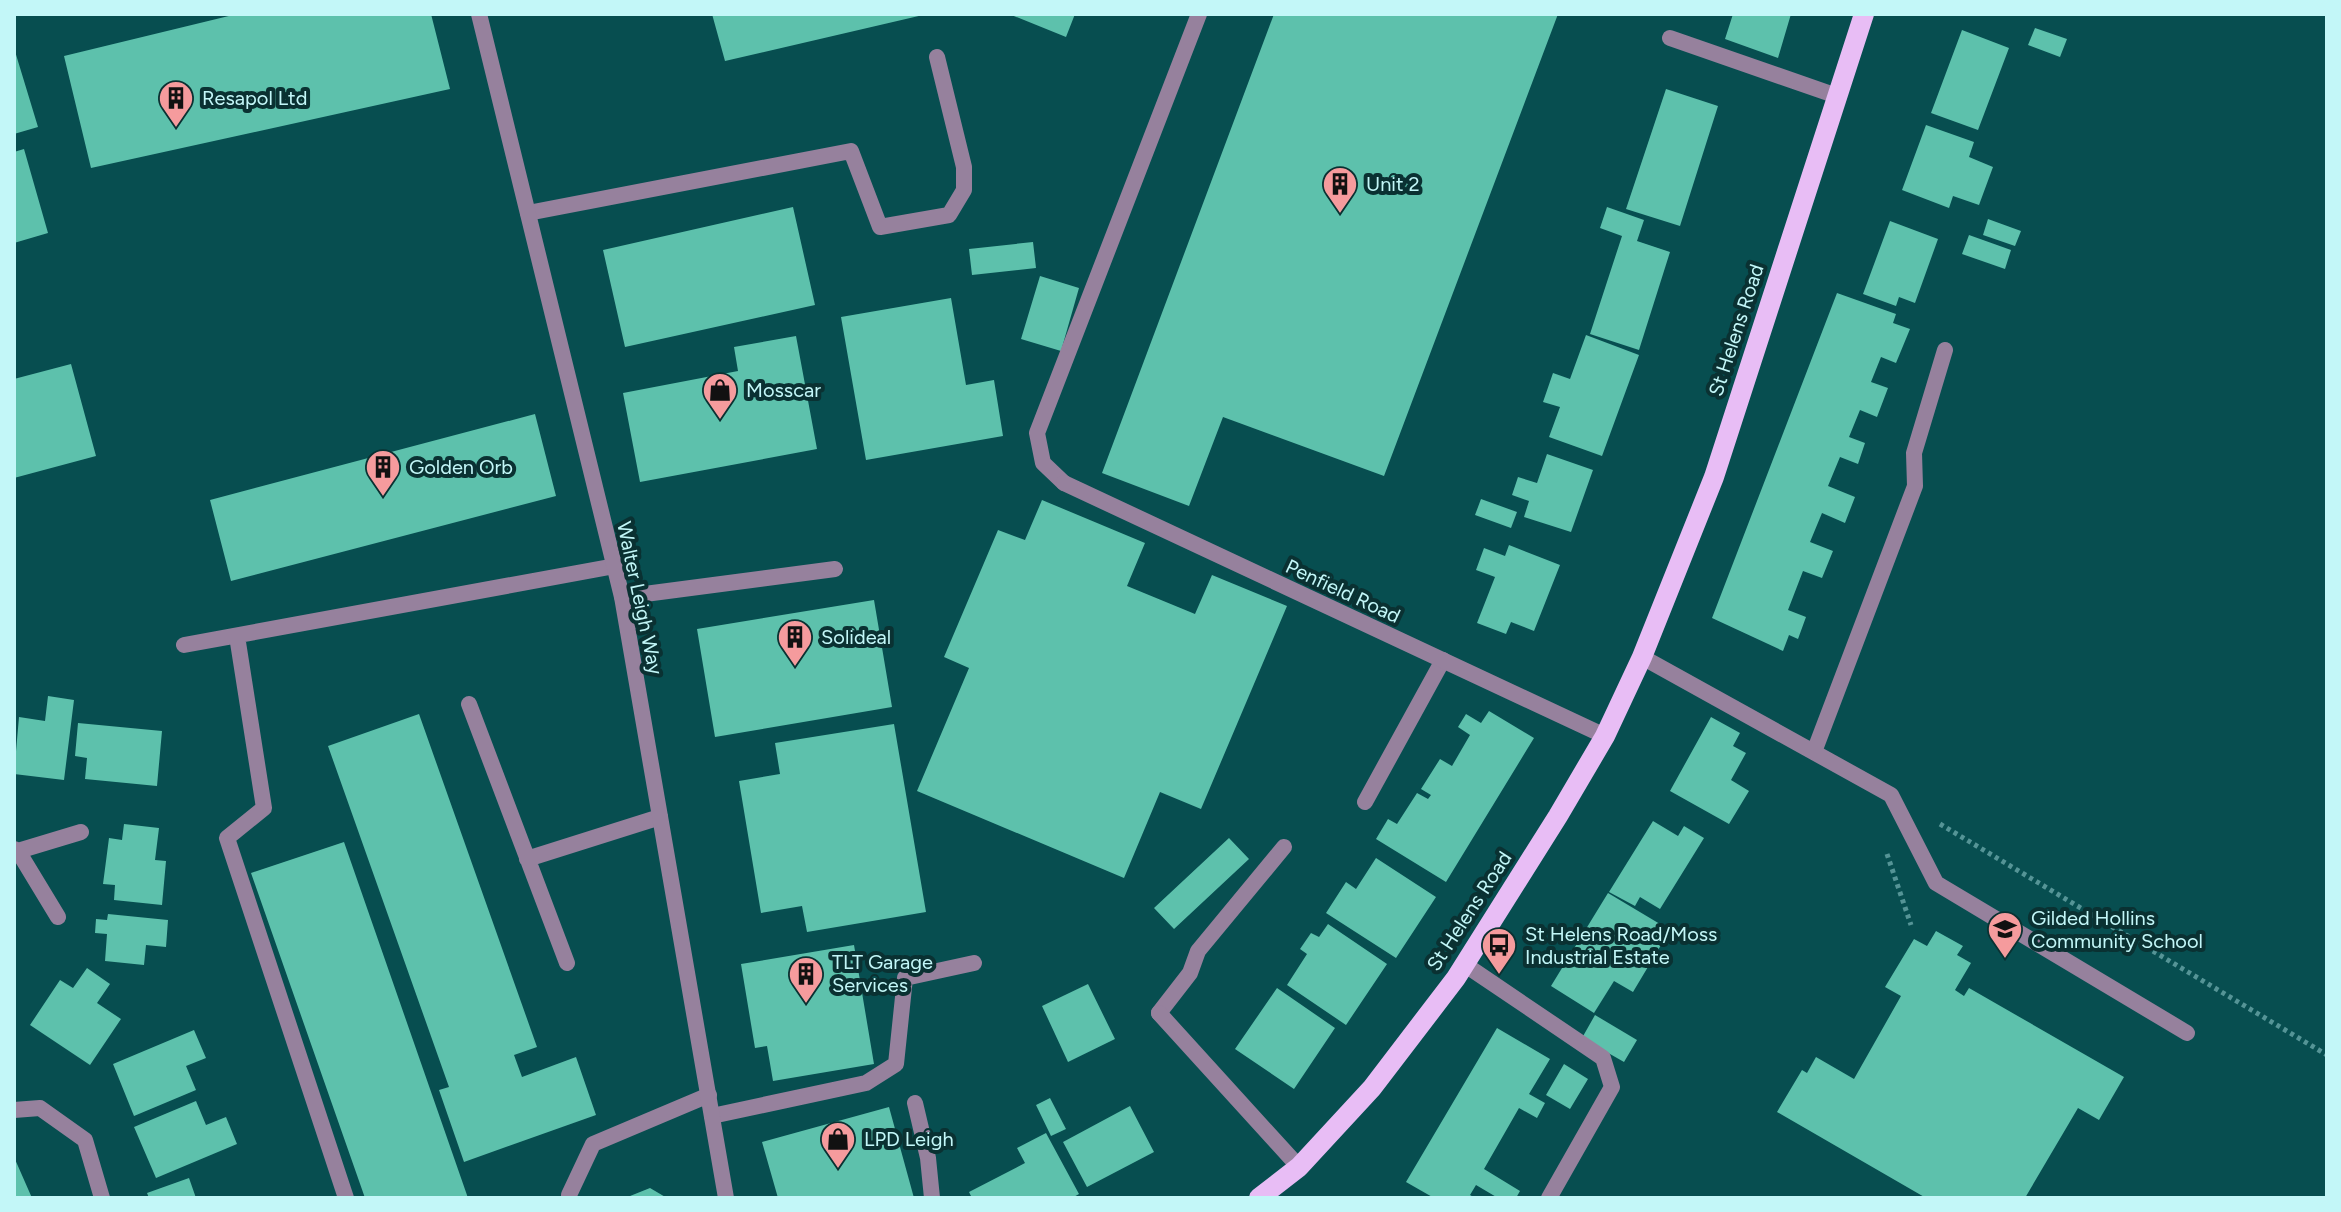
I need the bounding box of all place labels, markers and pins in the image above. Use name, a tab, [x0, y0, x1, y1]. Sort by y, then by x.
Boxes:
building icon: Resapol Ltd	[157, 79, 195, 129]
place label: Resapol Ltd	[202, 86, 307, 110]
building icon: Unit 2	[1321, 165, 1359, 215]
place label: Unit 2	[1366, 172, 1420, 196]
shop icon: Mosscar	[701, 371, 739, 421]
place label: Mosscar	[746, 378, 821, 402]
building icon: Golden Orb	[364, 448, 402, 498]
place label: Golden Orb	[409, 455, 513, 479]
building icon: Solideal	[776, 618, 814, 668]
place label: Solideal	[821, 625, 891, 649]
place label: Gilded Hollins Community School	[2031, 906, 2203, 953]
school or university icon: Gilded Hollins Community School	[1986, 910, 2024, 960]
place label: St Helens Road/Moss Industrial Estate	[1525, 922, 1717, 969]
bus stop icon: St Helens Road/Moss Industrial Estate	[1480, 926, 1518, 976]
place label: TLT Garage Services	[832, 950, 933, 997]
building icon: TLT Garage Services	[787, 955, 825, 1005]
shop icon: LPD Leigh	[819, 1120, 857, 1170]
place label: LPD Leigh	[864, 1127, 954, 1151]

